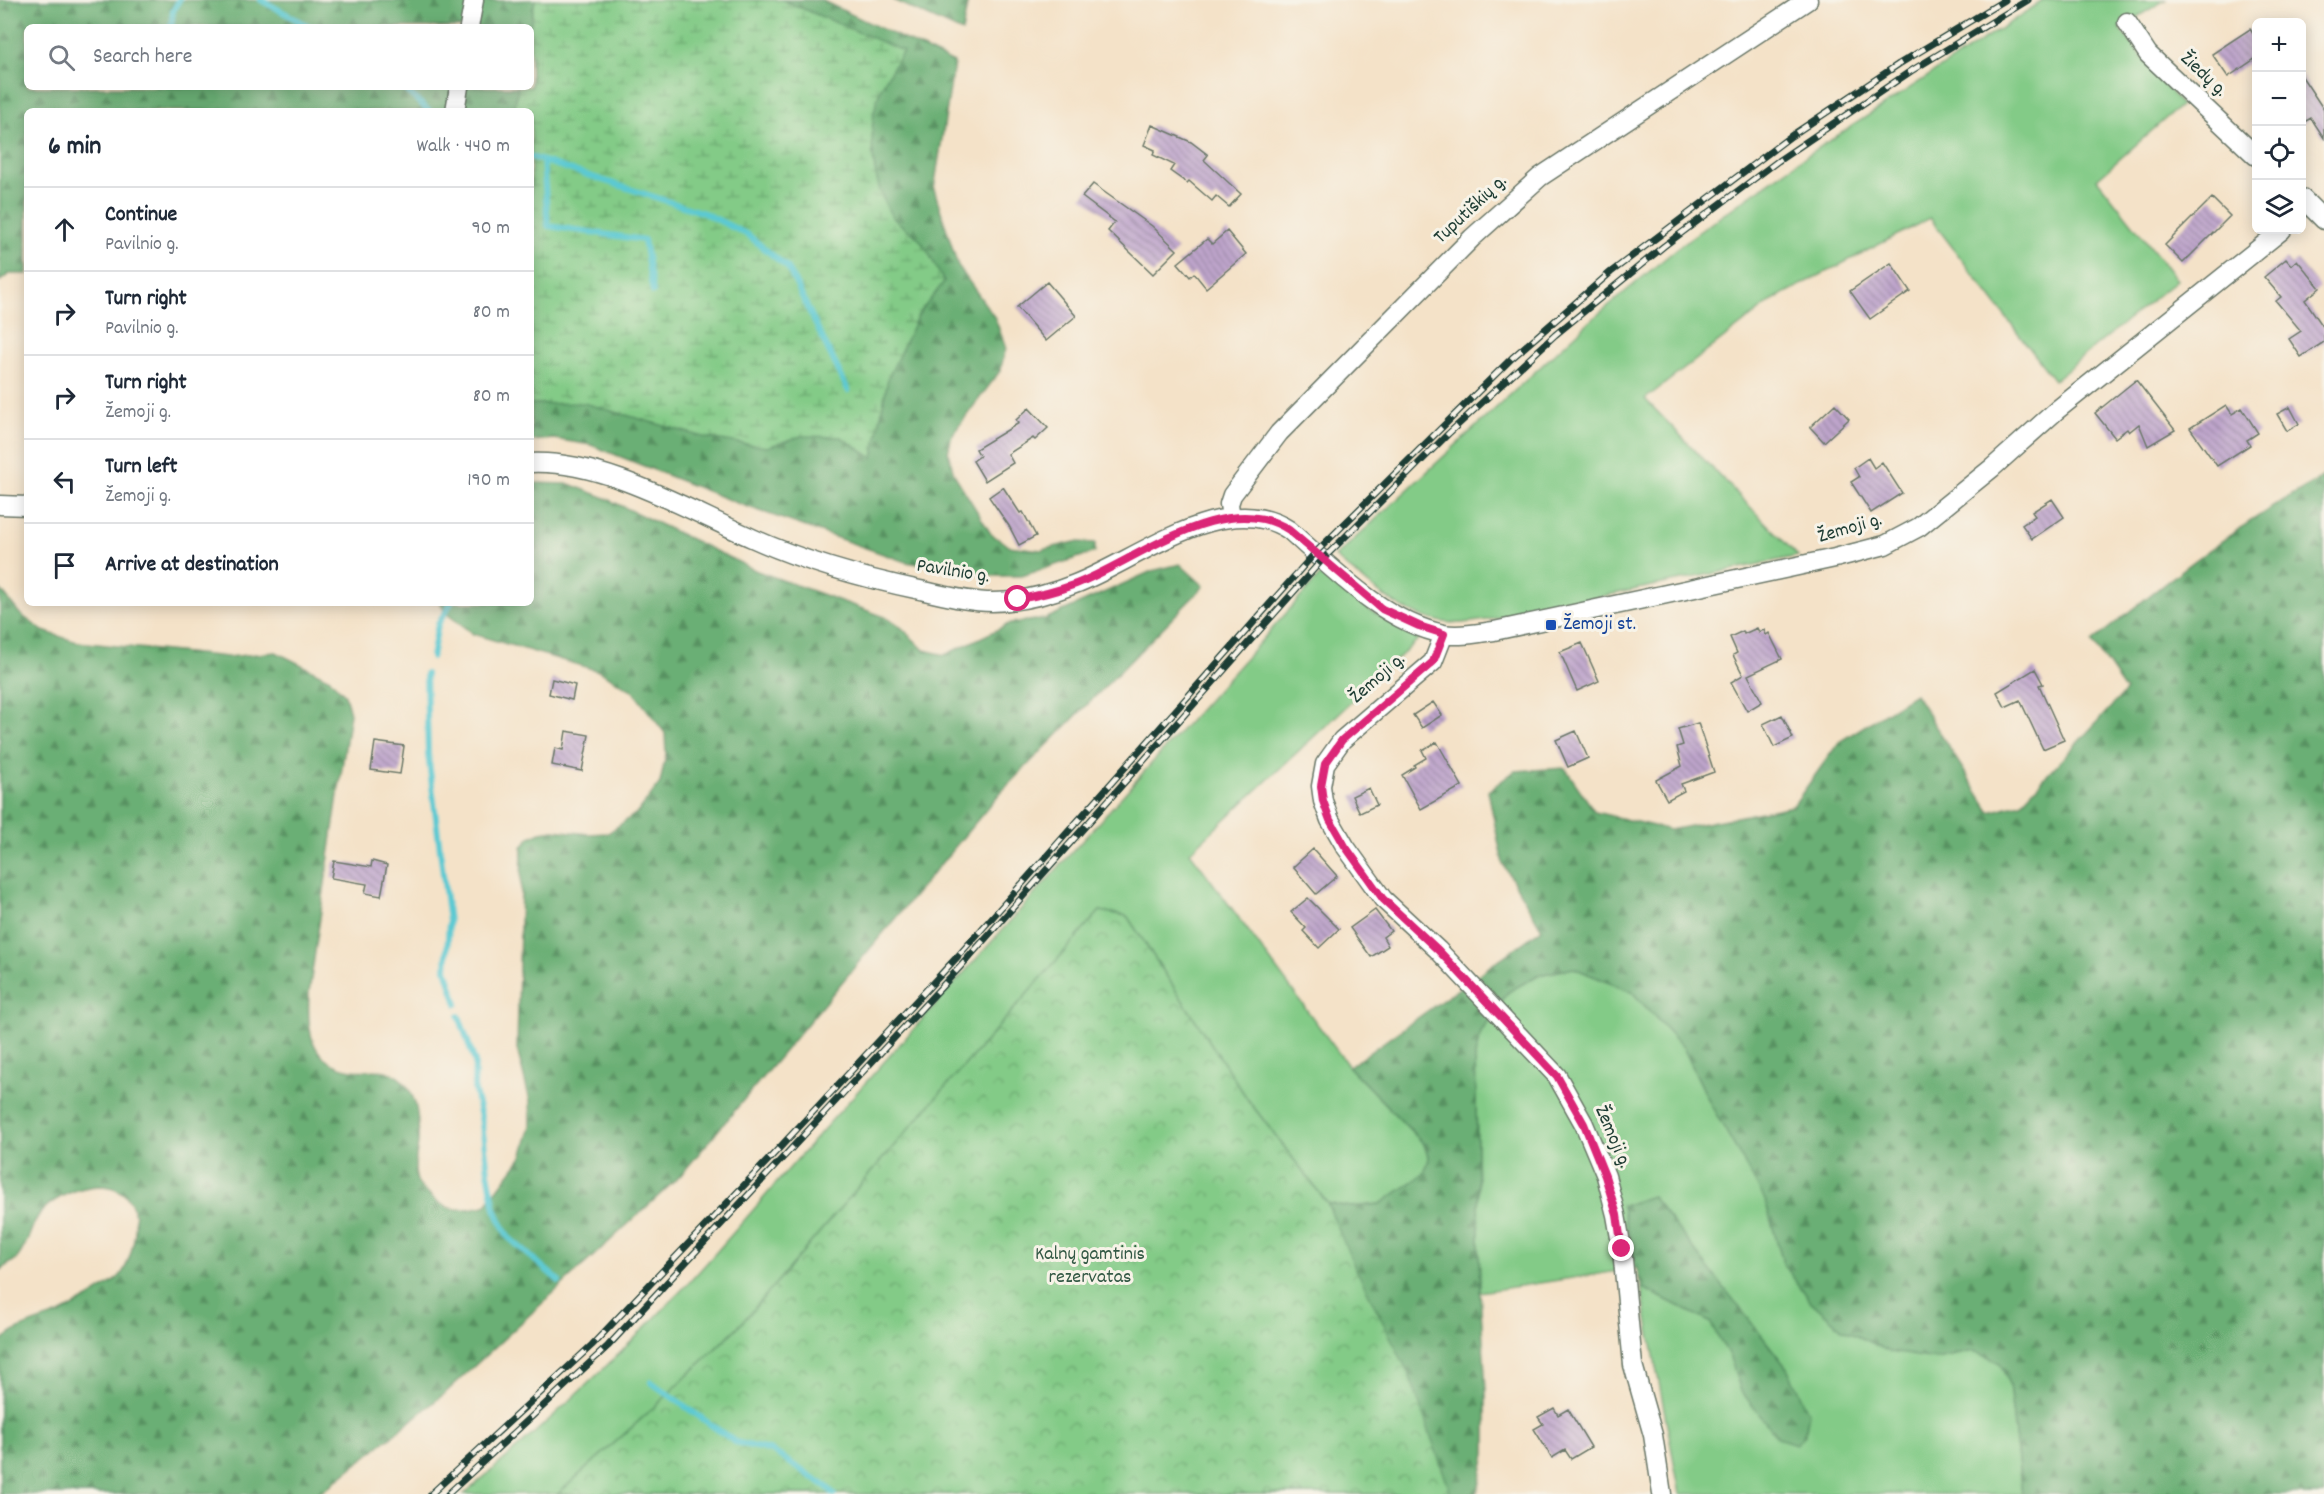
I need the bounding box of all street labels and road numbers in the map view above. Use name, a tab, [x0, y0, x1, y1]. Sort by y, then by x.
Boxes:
street label: Žiedų g.	[2173, 46, 2233, 104]
street label: Tuputiškių g.	[1428, 169, 1514, 251]
street label: Žemoji g.	[1814, 506, 1886, 552]
street label: Pavilnio g.	[914, 552, 992, 592]
street label: Žemoji g.	[1344, 647, 1412, 711]
street label: Žemoji g.	[1586, 1101, 1638, 1173]

